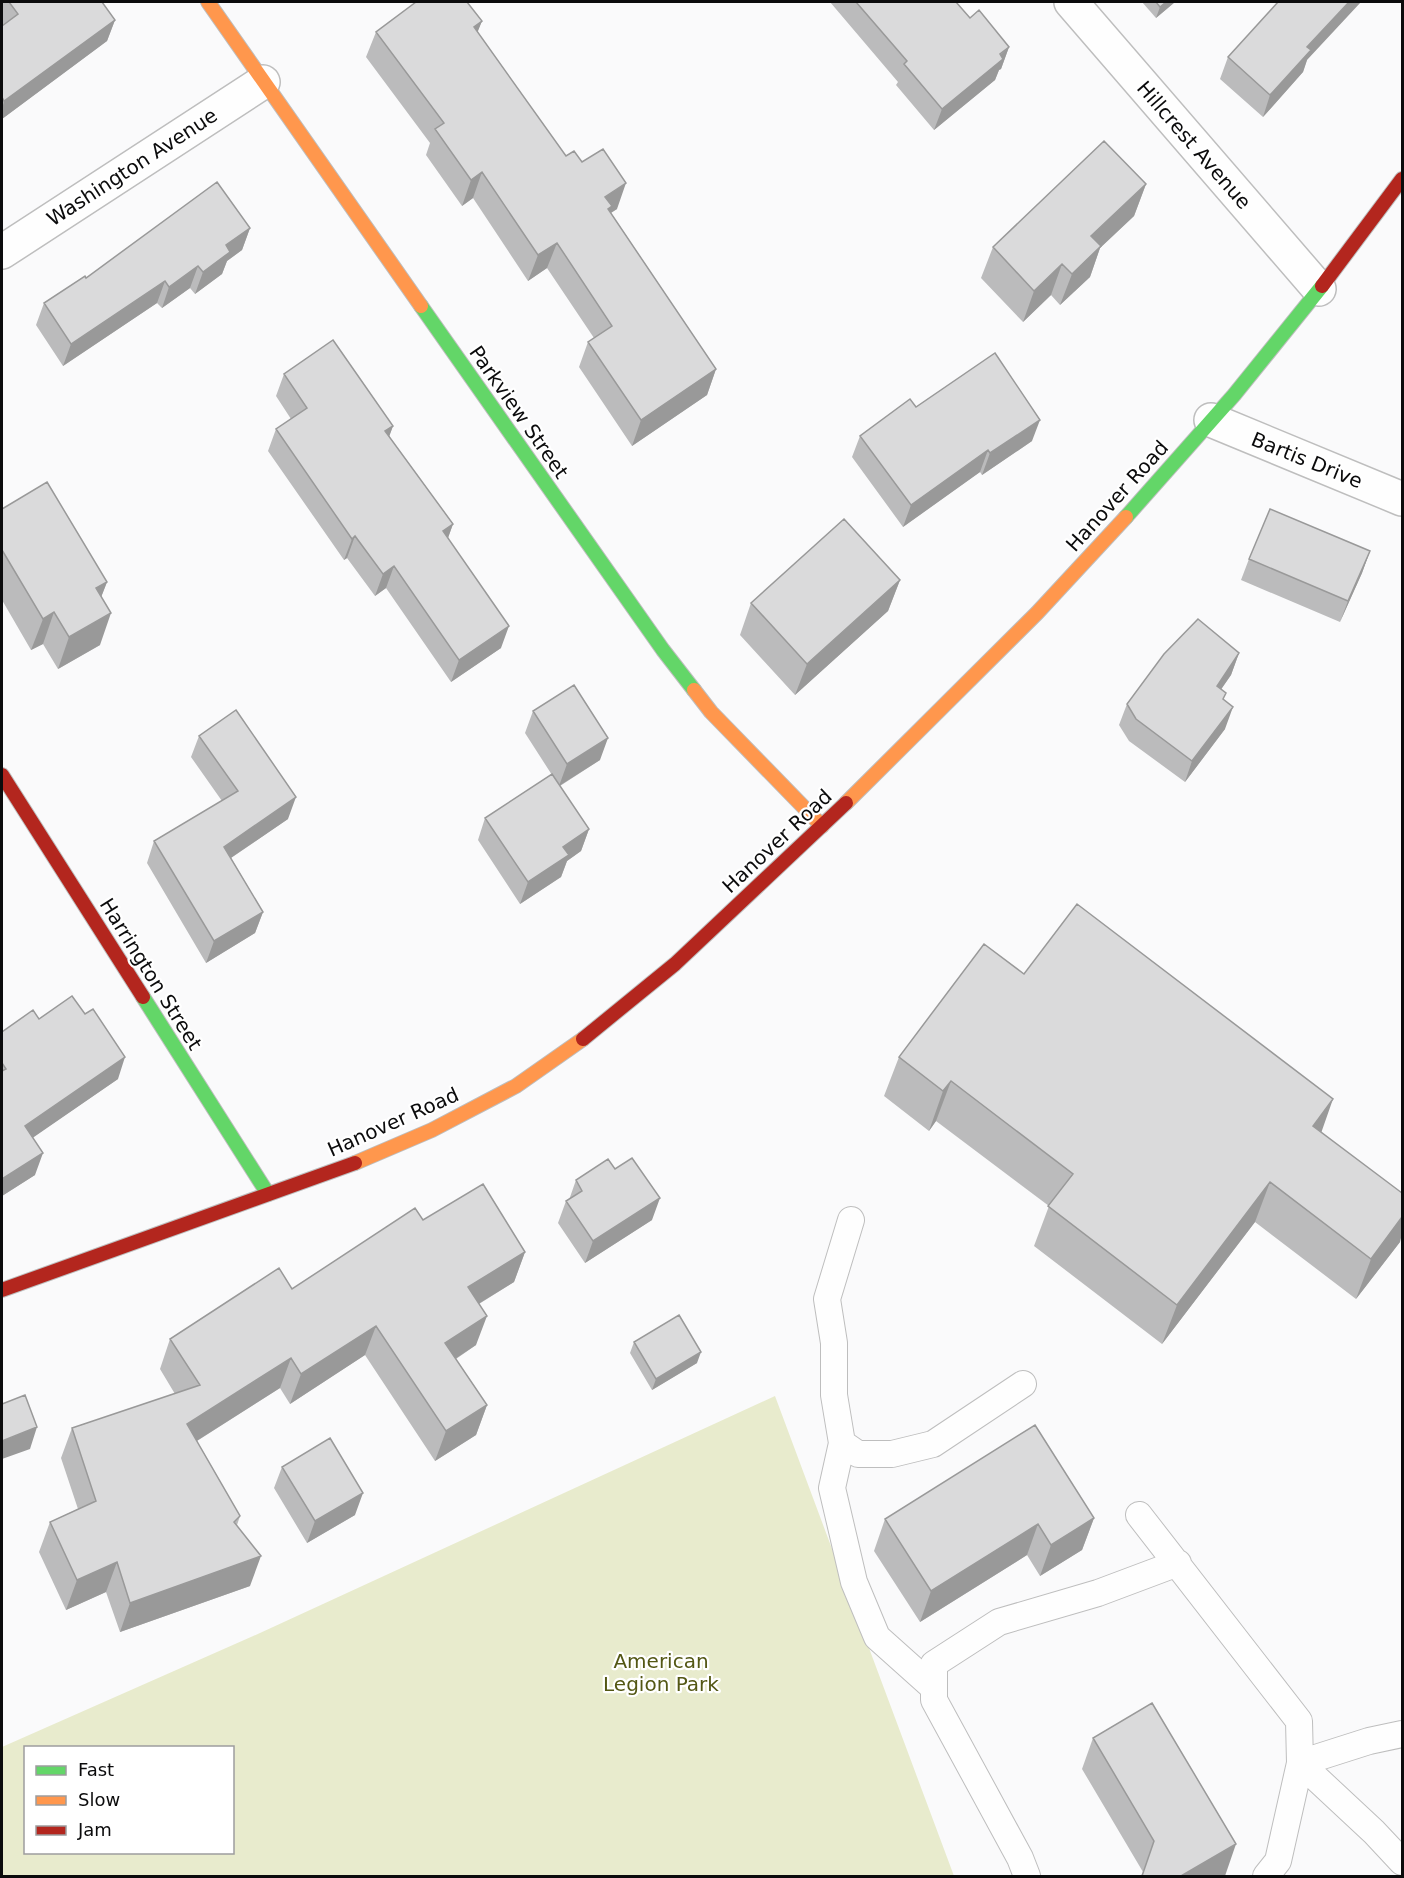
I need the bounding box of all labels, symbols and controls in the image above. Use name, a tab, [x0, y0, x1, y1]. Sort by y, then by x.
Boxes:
street label: Hillcrest Avenue	[1132, 76, 1256, 214]
street label: Washington Avenue	[42, 103, 222, 231]
street label: Parkview Street	[464, 341, 574, 483]
street label: Bartis Drive	[1248, 427, 1366, 493]
street label: Hanover Road	[1061, 436, 1173, 556]
street label: Hanover Road	[717, 784, 837, 898]
street label: Harrington Street	[95, 894, 207, 1054]
street label: Hanover Road	[324, 1082, 462, 1162]
park label: American Legion Park	[603, 1649, 719, 1696]
legend	[24, 1746, 234, 1854]
text: Fast	[78, 1759, 114, 1780]
text: Slow	[78, 1789, 120, 1810]
text: Jam	[77, 1819, 112, 1840]

